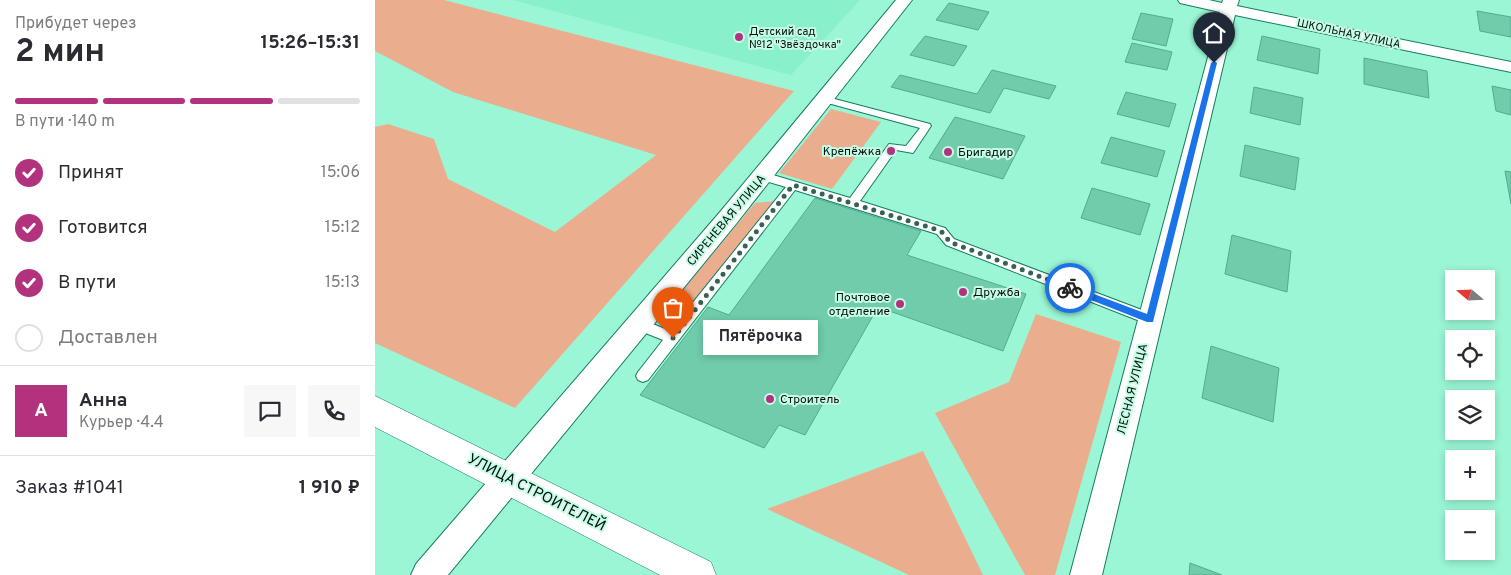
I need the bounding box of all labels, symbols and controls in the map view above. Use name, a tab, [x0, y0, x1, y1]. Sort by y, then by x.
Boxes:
pin	[1193, 12, 1235, 63]
text: Прибудет через	[15, 14, 137, 34]
street label: ШКОЛЬНАЯ УЛИЦА	[1296, 16, 1402, 52]
icon: home	[1200, 19, 1228, 47]
place label: Детский сад №12 "Звёздочка"	[749, 25, 841, 52]
text: 15:26–15:31	[261, 31, 360, 55]
marker: Детский сад №12 "Звёздочка"	[733, 31, 745, 43]
text: 2 мин	[15, 33, 105, 73]
text: В пути · 140 m	[15, 112, 115, 132]
place label: Крепёжка	[823, 144, 881, 160]
marker: Крепёжка	[885, 145, 897, 157]
place label: Бригадир	[958, 145, 1013, 161]
marker: Бригадир	[942, 146, 954, 158]
icon: check	[15, 159, 43, 187]
text: Принят	[58, 161, 124, 185]
text: 15:06	[321, 163, 360, 183]
street label: СИРЕНЕВАЯ УЛИЦА	[684, 172, 770, 270]
icon: check	[15, 214, 43, 242]
text: Готовится	[58, 216, 148, 240]
text: 15:12	[325, 218, 360, 238]
courier	[1045, 263, 1095, 313]
icon: check	[15, 269, 43, 297]
north arrow	[1445, 270, 1495, 320]
map controls	[1445, 270, 1495, 560]
text: В пути	[58, 271, 116, 295]
text: 15:13	[325, 273, 360, 293]
icon: bike	[1056, 274, 1084, 302]
place label: Дружба	[973, 285, 1020, 301]
marker: Дружба	[957, 286, 969, 298]
pin	[652, 287, 694, 338]
place label: Почтовое отделение	[829, 290, 890, 320]
icon: bag	[659, 294, 687, 322]
marker: Почтовое отделение	[894, 298, 906, 310]
callout: Пятёрочка	[703, 320, 818, 356]
text: Доставлен	[58, 326, 158, 350]
text: Пятёрочка	[719, 327, 802, 347]
button: locate	[1445, 330, 1495, 380]
street label: ЛЕСНАЯ УЛИЦА	[1114, 342, 1152, 436]
button: chat	[244, 385, 296, 437]
button: phone	[308, 385, 360, 437]
text: Анна	[79, 389, 127, 413]
button: layers	[1445, 390, 1495, 440]
place label: Строитель	[780, 392, 840, 408]
marker: Строитель	[764, 393, 776, 405]
text: А	[34, 399, 48, 423]
text: Курьер · 4.4	[79, 413, 164, 433]
street label: УЛИЦА СТРОИТЕЛЕЙ	[464, 448, 610, 536]
button: +	[1445, 450, 1495, 500]
text: Заказ #1041	[15, 476, 124, 500]
text: 1 910 ₽	[299, 476, 360, 500]
button: −	[1445, 510, 1495, 560]

